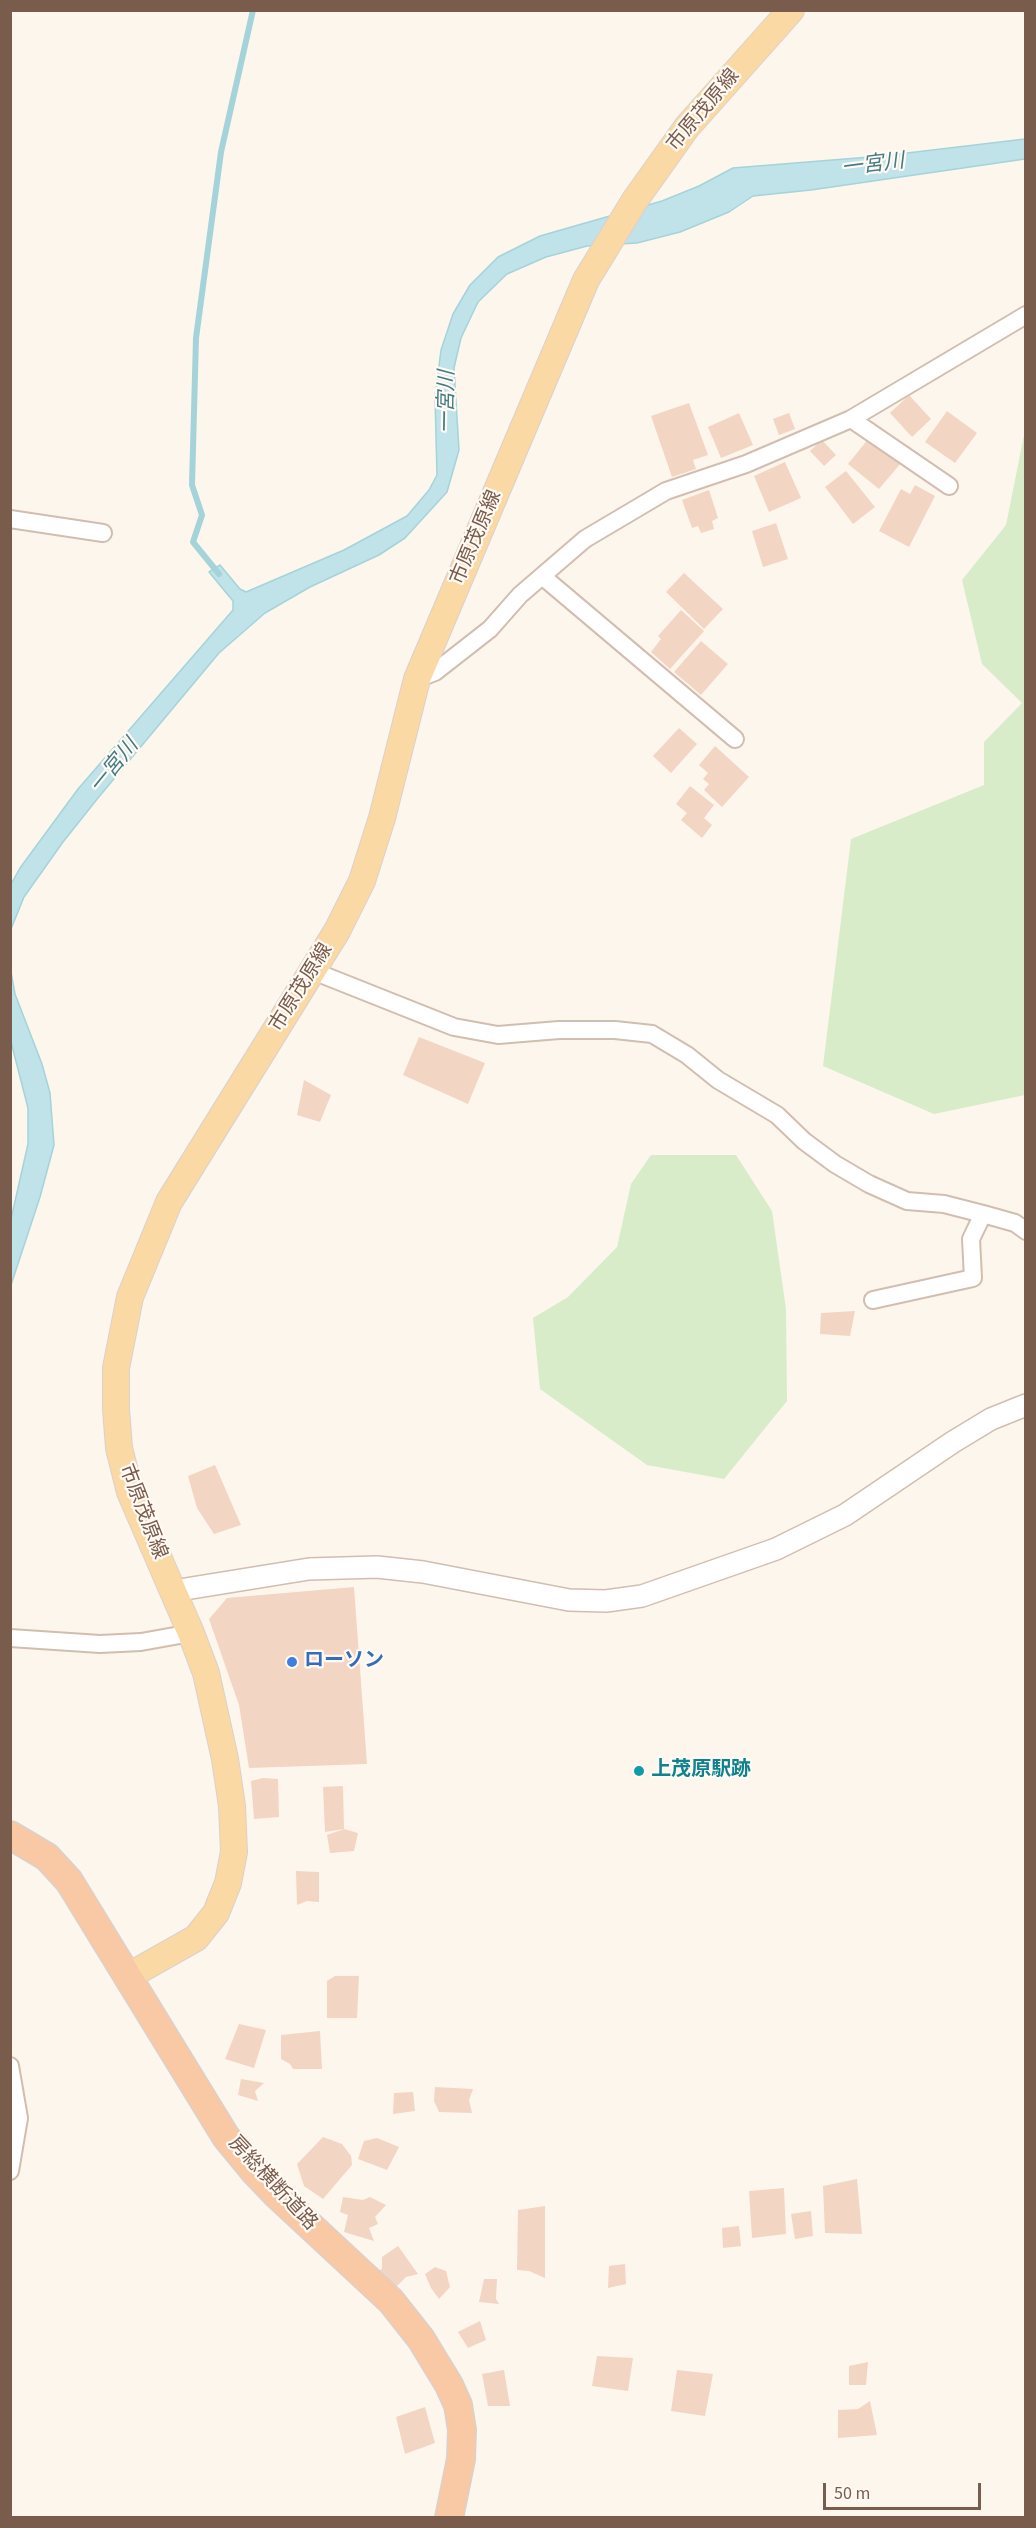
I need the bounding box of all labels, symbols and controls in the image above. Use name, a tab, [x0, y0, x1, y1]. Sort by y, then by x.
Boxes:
street label: 市原茂原線	[663, 65, 745, 157]
water label: 一宮川	[840, 150, 906, 182]
water label: 一宮川	[435, 370, 461, 434]
street label: 市原茂原線	[446, 487, 508, 589]
water label: 一宮川	[85, 735, 145, 799]
street label: 市原茂原線	[265, 939, 339, 1037]
street label: 市原茂原線	[113, 1461, 171, 1563]
place label: ローソン	[304, 1650, 384, 1674]
marker: ローソン	[285, 1655, 299, 1669]
place label: 上茂原駅跡	[651, 1759, 751, 1783]
marker: 上茂原駅跡	[632, 1764, 646, 1778]
street label: 房総横断道路	[222, 2132, 322, 2236]
scale bar	[826, 2471, 984, 2509]
text: 50 m	[834, 2481, 870, 2506]

